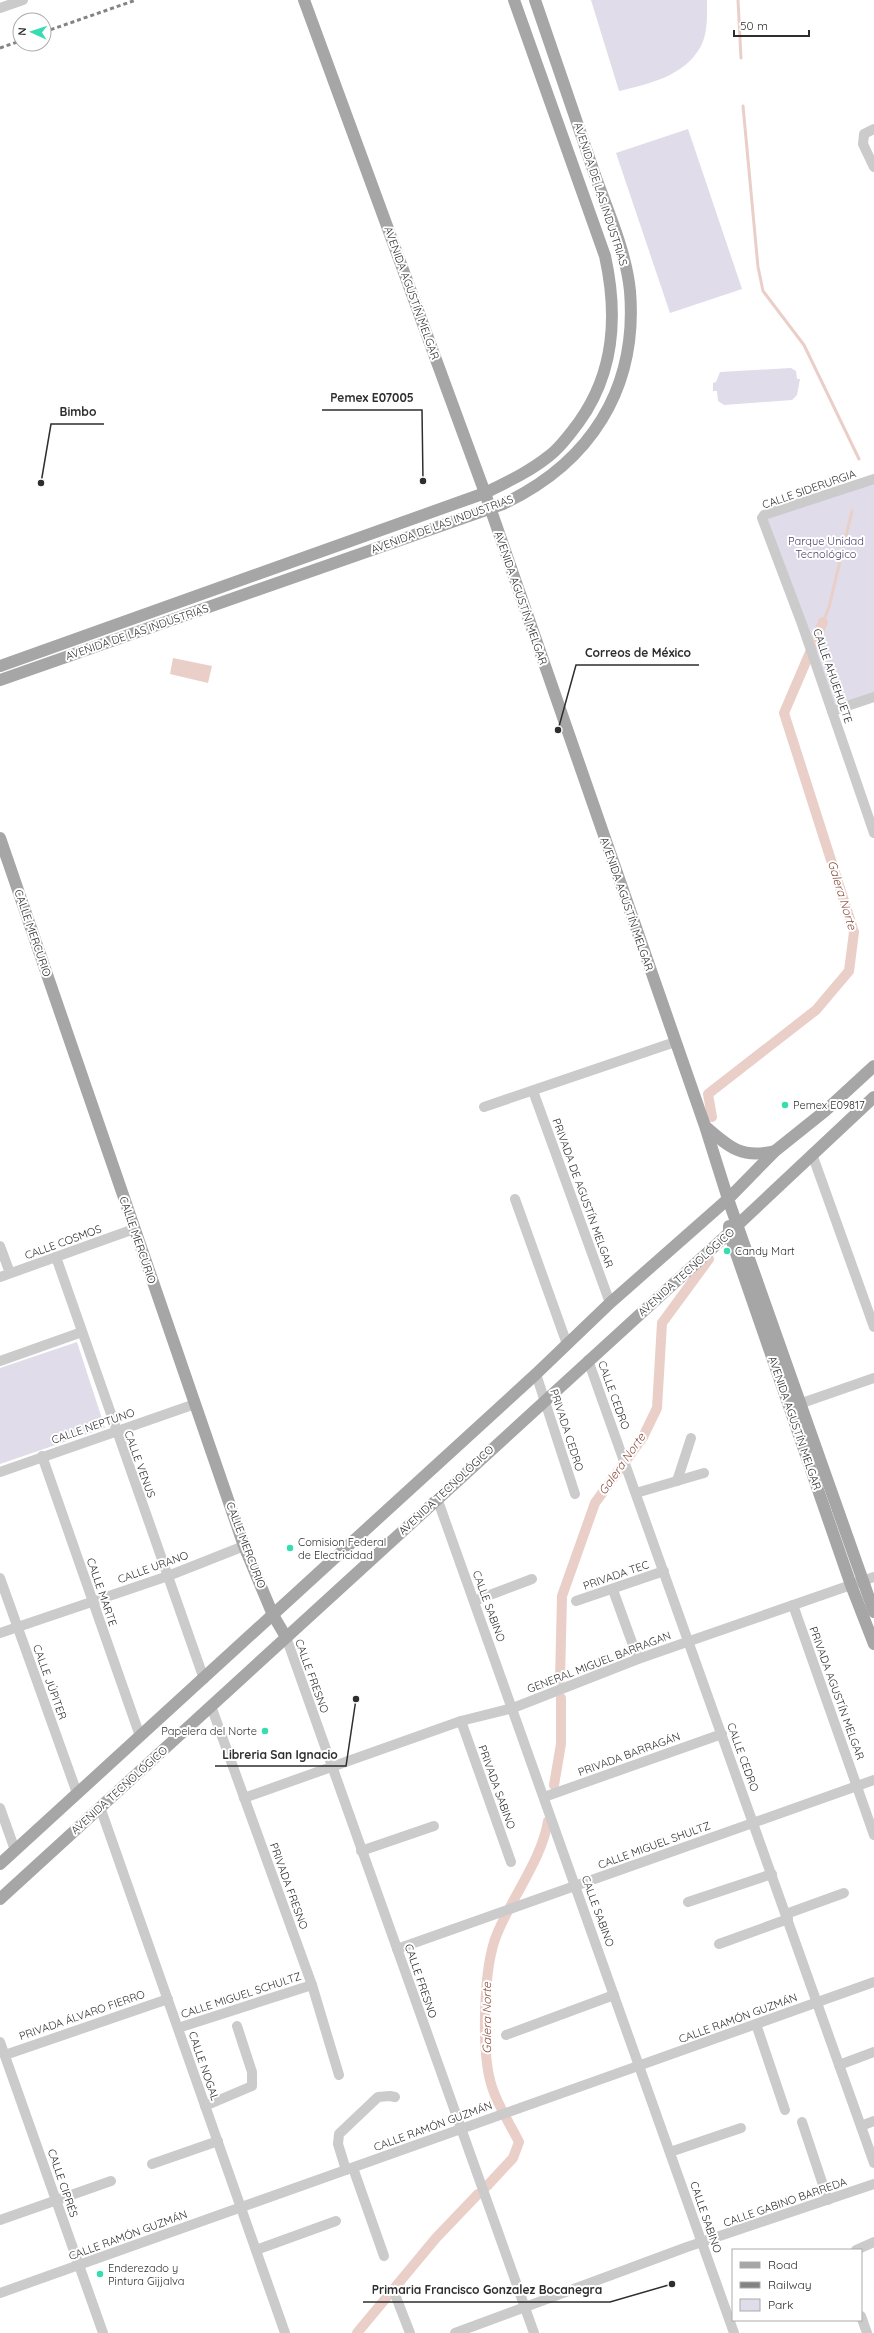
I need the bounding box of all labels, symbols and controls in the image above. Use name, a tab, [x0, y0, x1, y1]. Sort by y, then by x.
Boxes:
north arrow	[12, 12, 52, 52]
scale bar	[734, 12, 809, 38]
text: 50 m	[740, 18, 768, 33]
text: N	[15, 27, 29, 36]
street label: AVENIDA DE LAS INDUSTRIAS	[571, 120, 631, 268]
street label: AVENIDA AGUSTÍN MELGAR	[381, 225, 443, 361]
callout: Pemex E07005	[322, 386, 422, 410]
text: Pemex E07005	[330, 390, 414, 405]
callout: Bimbo	[51, 400, 104, 424]
text: Bimbo	[60, 404, 97, 419]
street label: CALLE SIDERURGIA	[760, 466, 858, 512]
street label: AVENIDA DE LAS INDUSTRIAS	[369, 492, 515, 556]
street label: AVENIDA AGUSTÍN MELGAR	[491, 529, 551, 667]
park label: Parque Unidad Tecnológico	[788, 534, 864, 561]
street label: AVENIDA DE LAS INDUSTRIAS	[64, 601, 210, 663]
street label: CALLE AHUEHUETE	[810, 627, 856, 725]
callout: Correos de México	[576, 641, 699, 665]
text: Correos de México	[585, 645, 692, 660]
street label: AVENIDA AGUSTÍN MELGAR	[597, 835, 657, 973]
water label: Galera Norte	[825, 858, 860, 932]
street label: CALLE MERCURIO	[11, 887, 55, 979]
place label: Pemex E09817	[793, 1098, 865, 1112]
marker: Pemex E09817	[780, 1100, 790, 1110]
street label: PRIVADA DE AGUSTÍN MELGAR	[549, 1116, 617, 1270]
street label: CALLE MERCURIO	[116, 1194, 160, 1286]
street label: CALLE COSMOS	[23, 1222, 103, 1262]
street label: AVENIDA TECNOLÓGICO	[635, 1225, 737, 1319]
place label: Candy Mart	[735, 1244, 795, 1258]
marker: Candy Mart	[722, 1246, 732, 1256]
street label: AVENIDA AGUSTÍN MELGAR	[765, 1354, 825, 1492]
street label: CALLE CEDRO	[595, 1359, 633, 1431]
street label: PRIVADA CEDRO	[547, 1387, 587, 1473]
street label: CALLE NEPTUNO	[50, 1405, 136, 1447]
street label: CALLE VENUS	[121, 1428, 159, 1500]
water label: Galera Norte	[595, 1429, 649, 1497]
street label: AVENIDA TECNOLÓGICO	[395, 1442, 497, 1538]
street label: CALLE MERCURIO	[223, 1500, 269, 1590]
place label: Comision Federal de Electricidad	[298, 1535, 386, 1562]
marker: Comision Federal de Electricidad	[285, 1543, 295, 1553]
street label: CALLE URANO	[116, 1548, 190, 1586]
street label: CALLE MARTE	[84, 1556, 120, 1628]
street label: PRIVADA TEC	[581, 1557, 651, 1593]
street label: CALLE SABINO	[470, 1568, 508, 1644]
street label: PRIVADA AGUSTÍN MELGAR	[806, 1624, 868, 1762]
street label: GENERAL MIGUEL BARRAGAN	[525, 1628, 673, 1696]
street label: CALLE FRESNO	[292, 1637, 332, 1715]
street label: CALLE JÚPITER	[30, 1643, 70, 1721]
street label: CALLE CEDRO	[724, 1721, 762, 1793]
place label: Papelera del Norte	[161, 1724, 257, 1738]
marker: Papelera del Norte	[260, 1726, 270, 1736]
street label: PRIVADA BARRAGÁN	[576, 1729, 682, 1779]
callout: Libreria San Ignacio	[215, 1742, 346, 1766]
street label: AVENIDA TECNOLÓGICO	[68, 1743, 170, 1837]
street label: PRIVADA SABINO	[475, 1743, 519, 1831]
text: Libreria San Ignacio	[222, 1747, 338, 1762]
street label: CALLE MIGUEL SHULTZ	[596, 1818, 712, 1872]
street label: PRIVADA FRESNO	[267, 1841, 311, 1931]
street label: CALLE SABINO	[579, 1873, 617, 1949]
street label: CALLE FRESNO	[402, 1942, 440, 2020]
street label: CALLE MIGUEL SCHULTZ	[179, 1969, 303, 2021]
water label: Galera Norte	[479, 1981, 494, 2054]
street label: PRIVADA ÁLVARO FIERRO	[17, 1987, 147, 2043]
street label: CALLE RAMÓN GUZMÁN	[677, 1990, 799, 2046]
street label: CALLE NOGAL	[186, 2030, 222, 2103]
street label: CALLE RAMÓN GUZMÁN	[372, 2098, 494, 2154]
street label: CALLE CIPRÉS	[45, 2147, 81, 2219]
street label: CALLE GABINO BARREDA	[721, 2174, 849, 2230]
street label: CALLE SABINO	[687, 2179, 725, 2255]
street label: CALLE RAMÓN GUZMÁN	[67, 2207, 189, 2263]
legend	[732, 2249, 862, 2321]
text: Road	[768, 2257, 798, 2272]
place label: Enderezado y Pintura Gijjalva	[108, 2261, 184, 2288]
marker: Enderezado y Pintura Gijjalva	[95, 2269, 105, 2279]
text: Railway	[768, 2277, 812, 2292]
callout: Primaria Francisco Gonzalez Bocanegra	[363, 2278, 610, 2302]
text: Primaria Francisco Gonzalez Bocanegra	[372, 2282, 602, 2297]
text: Park	[768, 2297, 793, 2312]

